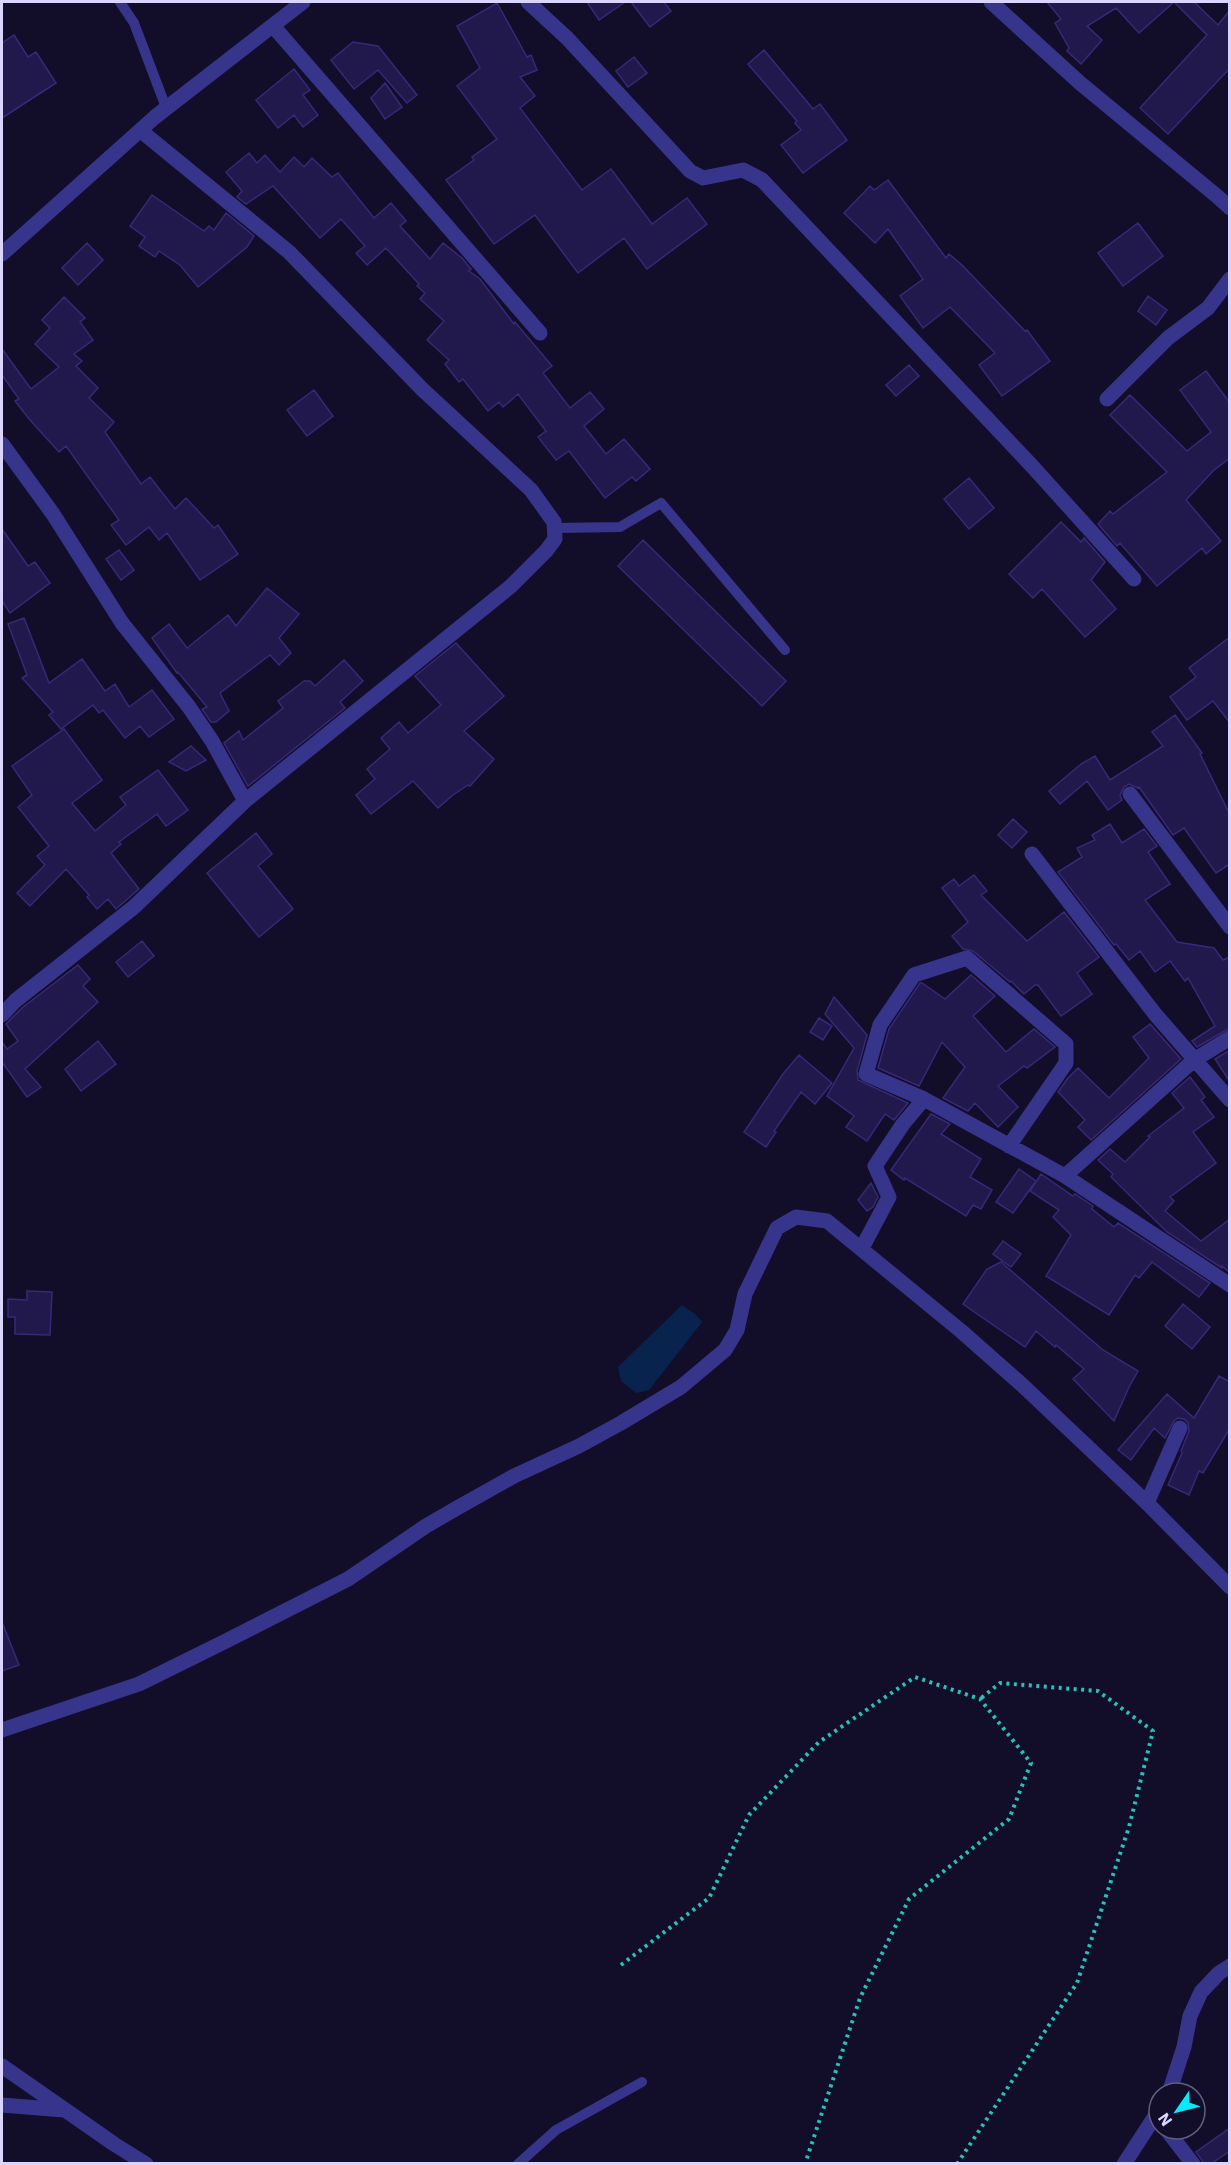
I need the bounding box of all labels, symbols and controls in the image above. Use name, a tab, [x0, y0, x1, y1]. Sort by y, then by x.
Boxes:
north arrow	[1147, 2081, 1207, 2141]
text: N	[1153, 2109, 1176, 2130]

